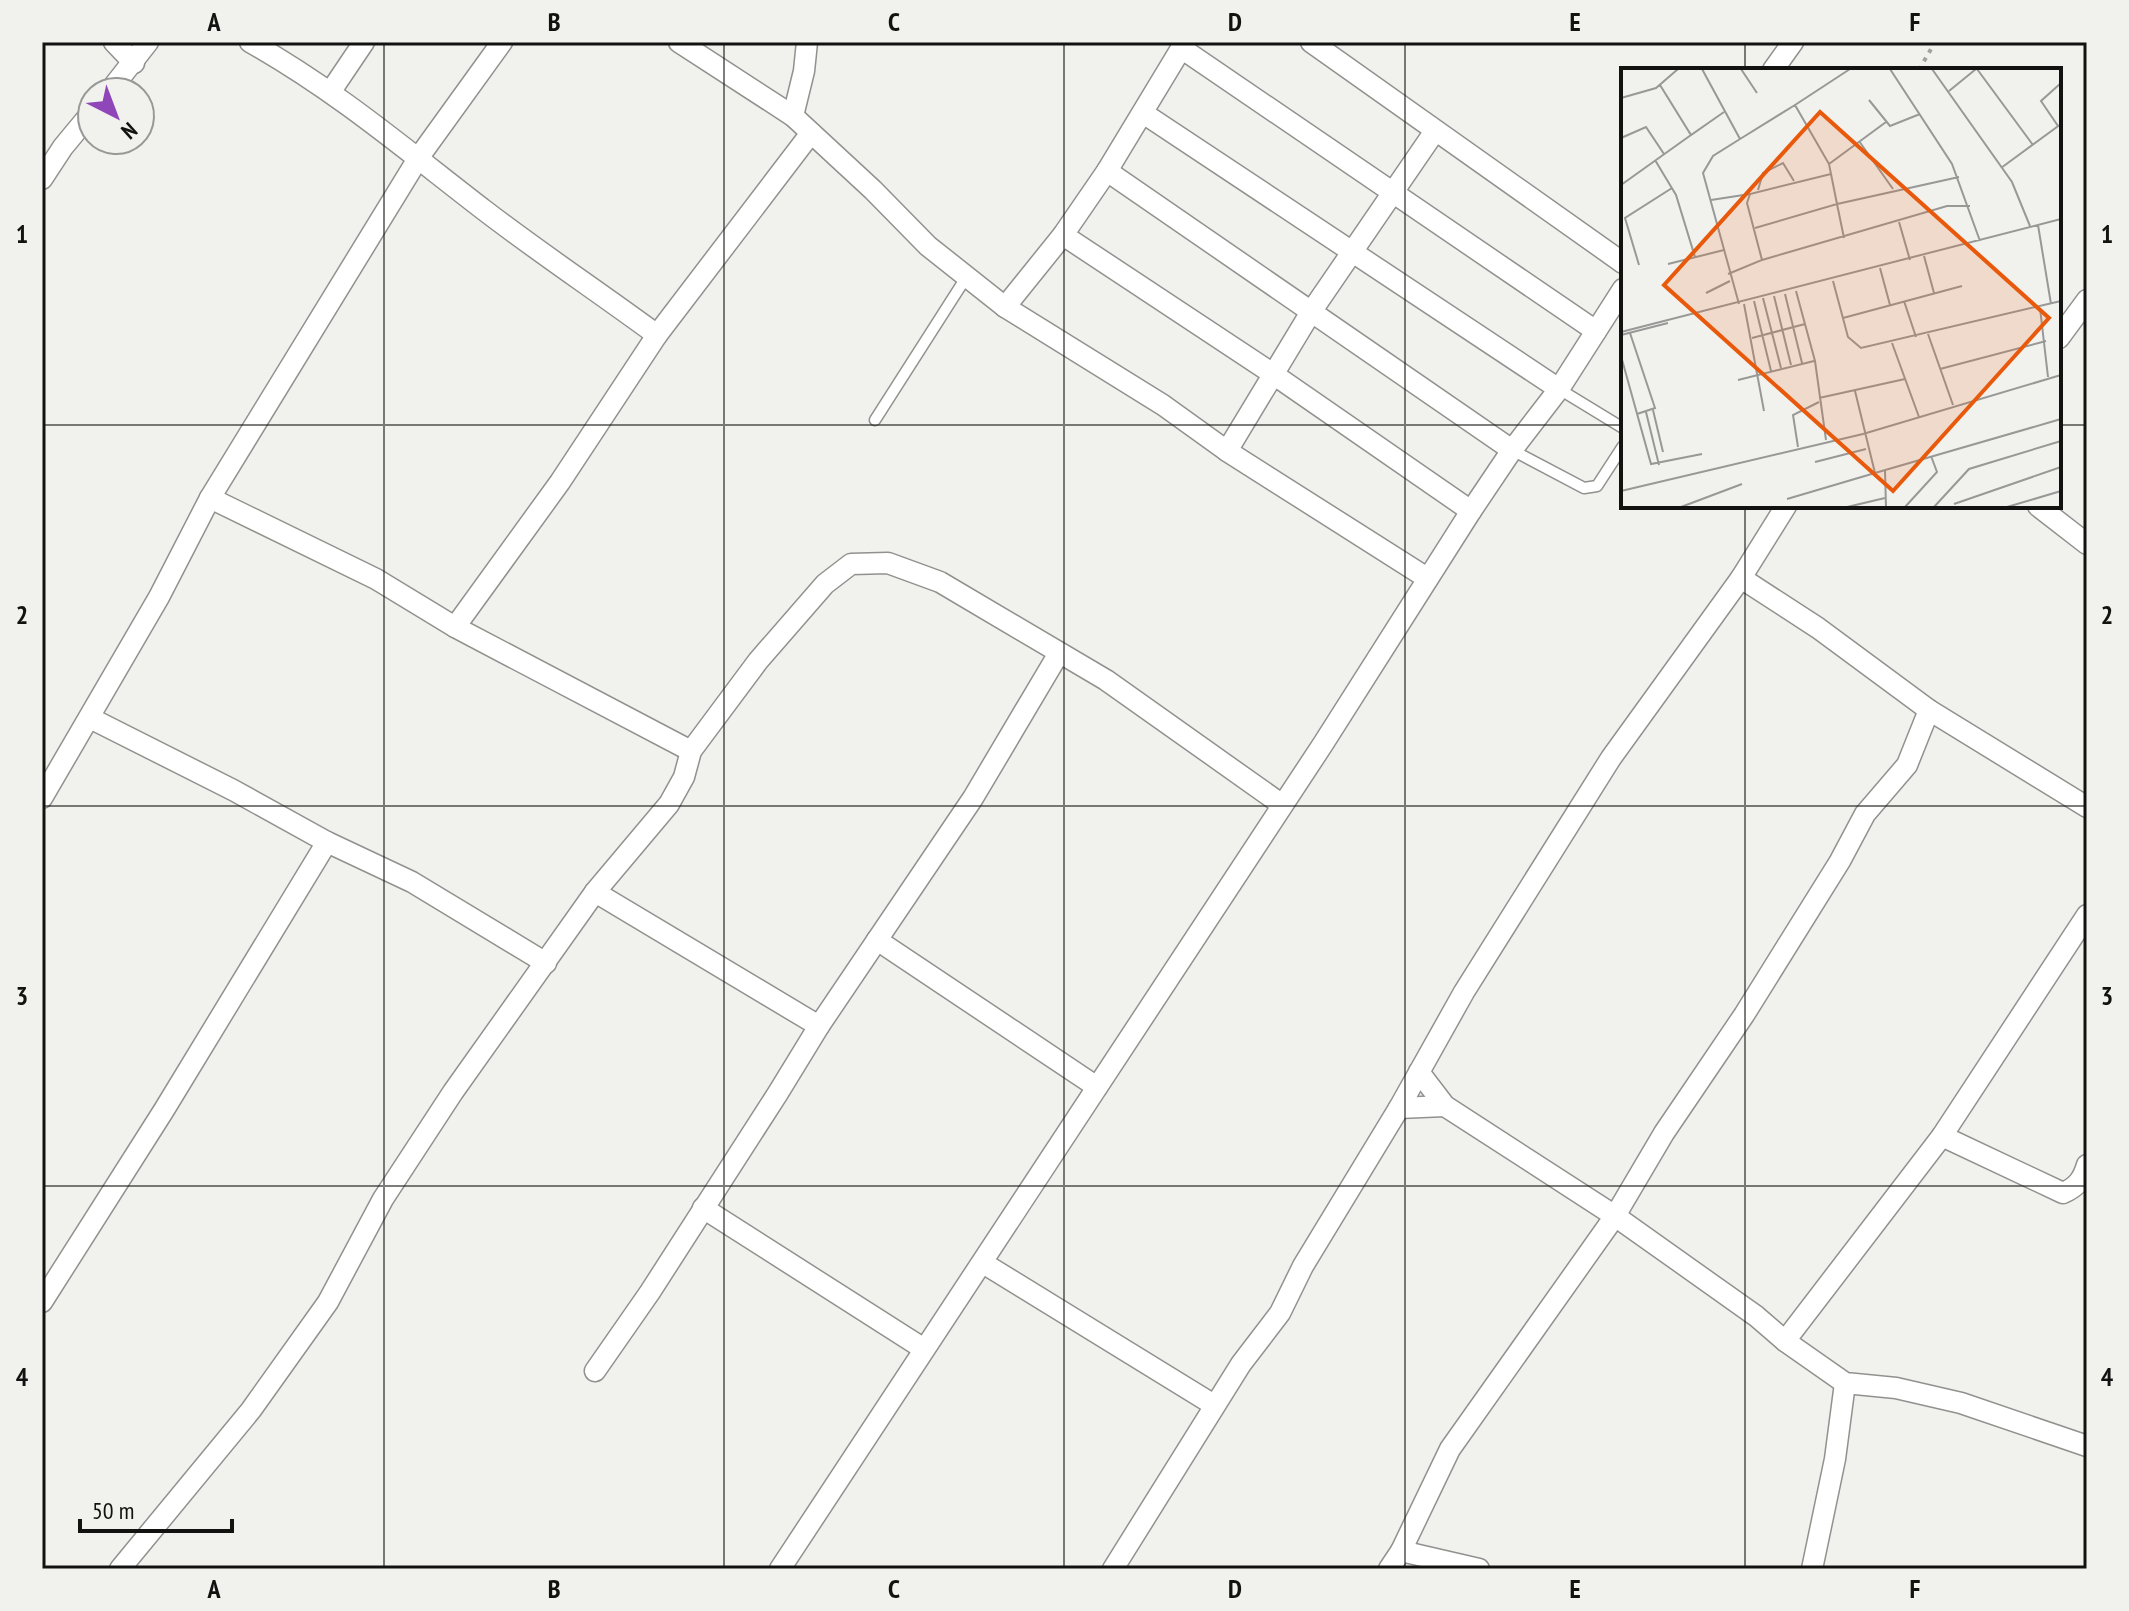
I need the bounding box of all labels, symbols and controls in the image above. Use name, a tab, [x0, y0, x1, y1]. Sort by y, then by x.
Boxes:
text: A	[206, 5, 221, 38]
text: B	[548, 5, 561, 38]
text: C	[888, 5, 900, 38]
text: D	[1228, 5, 1242, 38]
text: E	[1569, 5, 1581, 38]
text: F	[1910, 5, 1921, 38]
inset map	[1621, 68, 2061, 508]
north arrow	[76, 76, 156, 156]
text: N	[116, 116, 143, 145]
text: 1	[16, 217, 28, 250]
text: 1	[2101, 217, 2113, 250]
text: 2	[16, 598, 28, 631]
text: 2	[2101, 598, 2113, 631]
text: 3	[16, 979, 28, 1012]
text: 3	[2101, 979, 2113, 1012]
text: 4	[16, 1360, 29, 1393]
text: 4	[2101, 1360, 2114, 1393]
scale bar	[80, 1483, 232, 1533]
text: 50 m	[92, 1495, 134, 1526]
text: A	[206, 1572, 221, 1605]
text: B	[548, 1572, 561, 1605]
text: C	[888, 1572, 900, 1605]
text: D	[1228, 1572, 1242, 1605]
text: E	[1569, 1572, 1581, 1605]
text: F	[1910, 1572, 1921, 1605]

